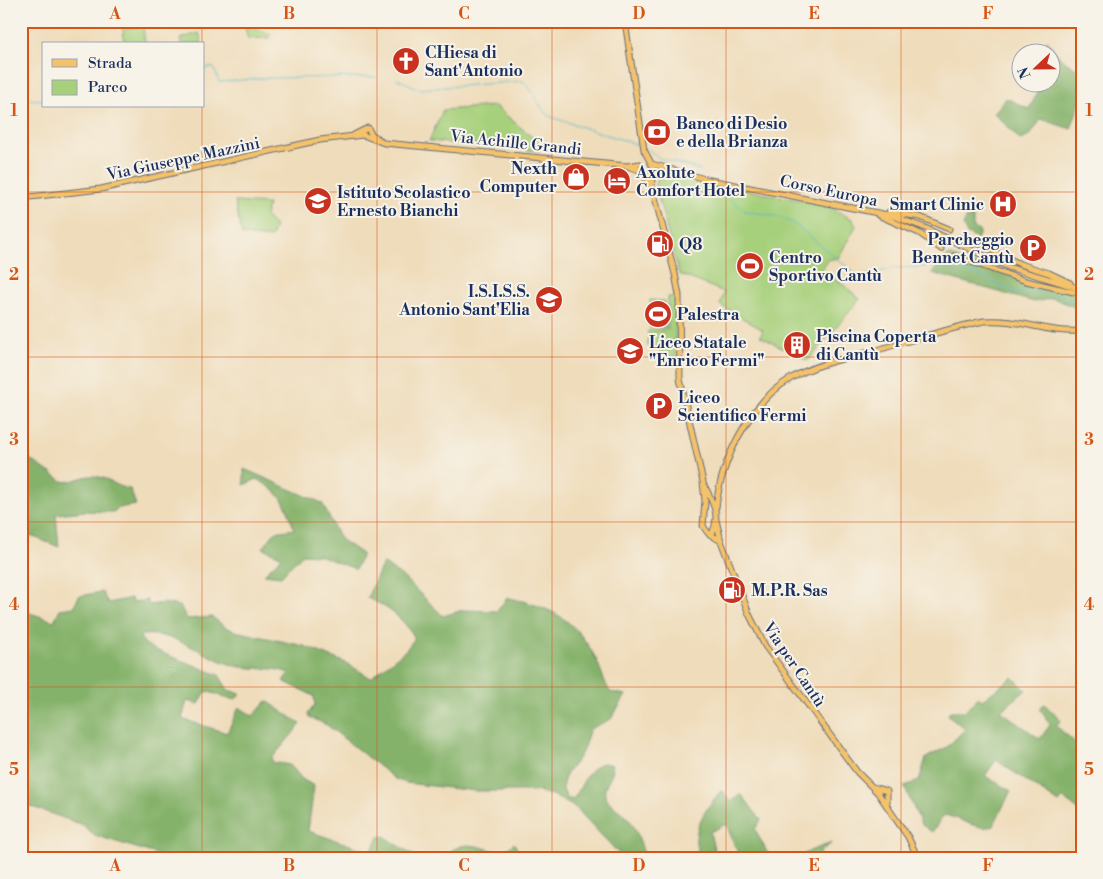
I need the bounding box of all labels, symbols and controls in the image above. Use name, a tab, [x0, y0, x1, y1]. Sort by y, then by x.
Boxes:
text: A	[108, 4, 121, 24]
text: B	[283, 4, 295, 24]
text: C	[458, 4, 470, 24]
text: D	[633, 4, 646, 24]
text: E	[808, 4, 820, 24]
text: F	[982, 4, 994, 24]
legend	[42, 42, 205, 108]
north arrow	[1010, 42, 1060, 92]
place label: CHiesa di Sant'Antonio	[425, 43, 523, 81]
church icon: CHiesa di Sant'Antonio	[391, 46, 421, 76]
text: Strada	[88, 54, 132, 73]
text: N	[1014, 64, 1035, 81]
text: Parco	[88, 78, 127, 97]
text: 1	[10, 101, 18, 121]
text: 1	[1085, 101, 1093, 121]
place label: Banco di Desio e della Brianza	[676, 114, 788, 152]
bank icon: Banco di Desio e della Brianza	[642, 117, 672, 147]
street label: Via Achille Grandi	[448, 126, 583, 160]
street label: Via Giuseppe Mazzini	[104, 133, 262, 185]
place label: Nexth Computer	[480, 159, 557, 197]
shop icon: Nexth Computer	[561, 162, 591, 192]
place label: Axolute Comfort Hotel	[635, 163, 746, 201]
hotel icon: Axolute Comfort Hotel	[602, 166, 632, 196]
street label: Corso Europa	[778, 171, 880, 211]
place label: Istituto Scolastico Ernesto Bianchi	[337, 183, 471, 221]
school or university icon: Istituto Scolastico Ernesto Bianchi	[303, 186, 333, 216]
hospital icon: Smart Clinic	[988, 189, 1018, 219]
place label: Smart Clinic	[890, 195, 984, 215]
fuel station icon: Q8	[645, 229, 675, 259]
place label: Parcheggio Bennet Cantù	[912, 230, 1014, 268]
parking icon: Parcheggio Bennet Cantù	[1018, 233, 1048, 263]
place label: Q8	[679, 235, 702, 255]
place label: Centro Sportivo Cantù	[769, 248, 882, 286]
sports icon: Centro Sportivo Cantù	[735, 251, 765, 281]
text: 2	[9, 265, 19, 285]
text: 2	[1084, 265, 1094, 285]
place label: I.S.I.S.S. Antonio Sant'Elia	[398, 282, 530, 320]
school or university icon: I.S.I.S.S. Antonio Sant'Elia	[534, 285, 564, 315]
sports icon: Palestra	[643, 299, 673, 329]
place label: Palestra	[677, 305, 740, 325]
place label: Piscina Coperta di Cantù	[816, 327, 937, 365]
building icon: Piscina Coperta di Cantù	[782, 330, 812, 360]
place label: Liceo Statale "Enrico Fermi"	[649, 333, 765, 371]
school or university icon: Liceo Statale "Enrico Fermi"	[615, 336, 645, 366]
place label: Liceo Scientifico Fermi	[678, 388, 806, 426]
parking icon: Liceo Scientifico Fermi	[644, 391, 674, 421]
text: 3	[9, 430, 19, 450]
text: 3	[1084, 430, 1094, 450]
fuel station icon: M.P.R. Sas	[717, 575, 747, 605]
place label: M.P.R. Sas	[751, 581, 828, 601]
text: 4	[9, 595, 20, 615]
text: 4	[1084, 595, 1095, 615]
street label: Via per Cantù	[758, 617, 830, 711]
text: 5	[9, 760, 19, 780]
text: 5	[1084, 760, 1094, 780]
text: A	[108, 856, 121, 876]
text: B	[283, 856, 295, 876]
text: C	[458, 856, 470, 876]
text: D	[633, 856, 646, 876]
text: E	[808, 856, 820, 876]
text: F	[982, 856, 994, 876]

